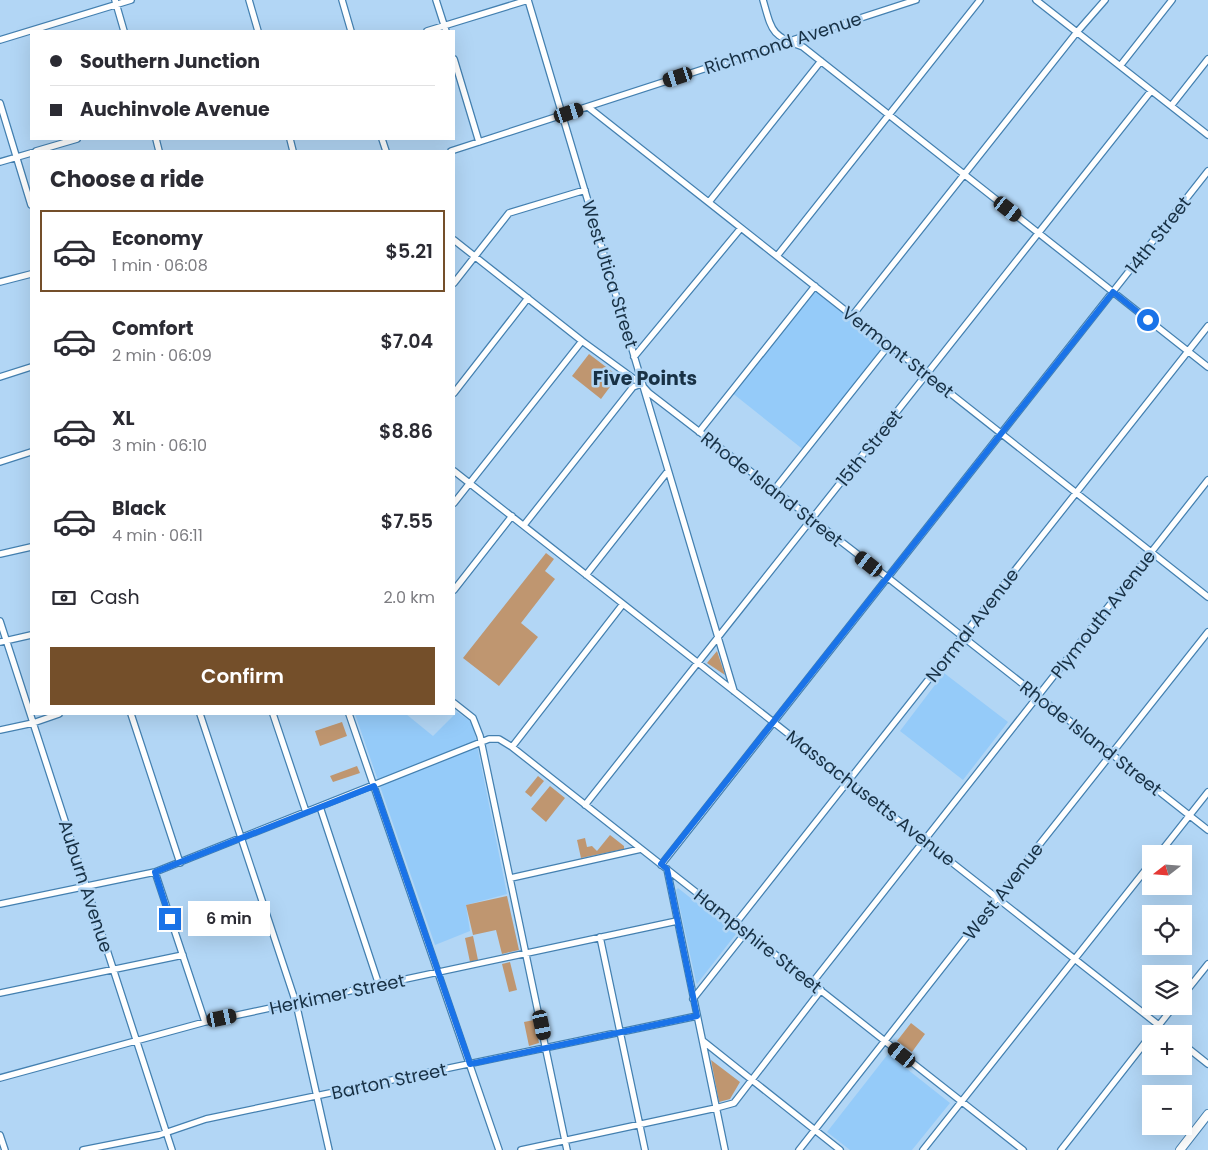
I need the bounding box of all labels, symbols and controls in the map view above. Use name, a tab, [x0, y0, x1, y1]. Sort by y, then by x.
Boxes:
street label: Richmond Avenue	[701, 6, 865, 80]
text: Southern Junction	[80, 48, 260, 75]
car	[661, 65, 694, 89]
text: Auchinvole Avenue	[80, 96, 270, 123]
car	[552, 101, 585, 125]
text: Choose a ride	[50, 164, 204, 195]
street label: 14th Street	[1120, 191, 1196, 279]
car	[991, 194, 1024, 224]
street label: West Utica Street	[576, 197, 644, 351]
text: Economy	[112, 225, 203, 252]
icon: car	[52, 229, 97, 274]
text: $5.21	[386, 238, 433, 265]
text: 1 min · 06:08	[112, 254, 208, 277]
street label: Vermont Street	[837, 300, 959, 404]
route start	[1137, 309, 1159, 331]
text: Comfort	[112, 315, 194, 342]
icon: car	[52, 319, 97, 364]
text: $7.04	[380, 328, 433, 355]
text: 2 min · 06:09	[112, 344, 212, 367]
district label: Five Points	[593, 365, 697, 392]
street label: 15th Street	[830, 404, 908, 492]
text: XL	[112, 405, 135, 432]
icon: car	[52, 409, 97, 454]
text: $8.86	[379, 418, 433, 445]
street label: Rhode Island Street	[696, 426, 848, 552]
text: 3 min · 06:10	[112, 434, 207, 457]
text: Black	[112, 495, 166, 522]
icon: car	[52, 499, 97, 544]
text: $7.55	[381, 508, 433, 535]
text: 4 min · 06:11	[112, 524, 203, 547]
street label: Plymouth Avenue	[1045, 544, 1161, 684]
car	[852, 549, 885, 579]
street label: Normal Avenue	[920, 563, 1024, 687]
icon: cash	[50, 584, 78, 612]
text: Cash	[90, 584, 140, 611]
text: 2.0 km	[383, 586, 435, 609]
button: Confirm	[50, 647, 435, 705]
street label: Rhode Island Street	[1015, 675, 1167, 801]
street label: Massachusetts Avenue	[781, 724, 961, 872]
street label: Auburn Avenue	[53, 817, 119, 955]
street label: West Avenue	[957, 837, 1049, 945]
north arrow	[1142, 845, 1192, 895]
map controls	[1142, 845, 1192, 1135]
street label: Hampshire Street	[689, 883, 827, 999]
callout: 6 min	[188, 902, 270, 936]
button: locate	[1142, 905, 1192, 955]
text: 6 min	[206, 907, 252, 930]
route end	[159, 908, 181, 930]
button: layers	[1142, 965, 1192, 1015]
street label: Herkimer Street	[267, 967, 407, 1021]
car	[205, 1008, 238, 1028]
car	[531, 1009, 552, 1041]
button: +	[1142, 1025, 1192, 1075]
car	[885, 1040, 918, 1070]
street label: Barton Street	[329, 1057, 449, 1105]
button: −	[1142, 1085, 1192, 1135]

